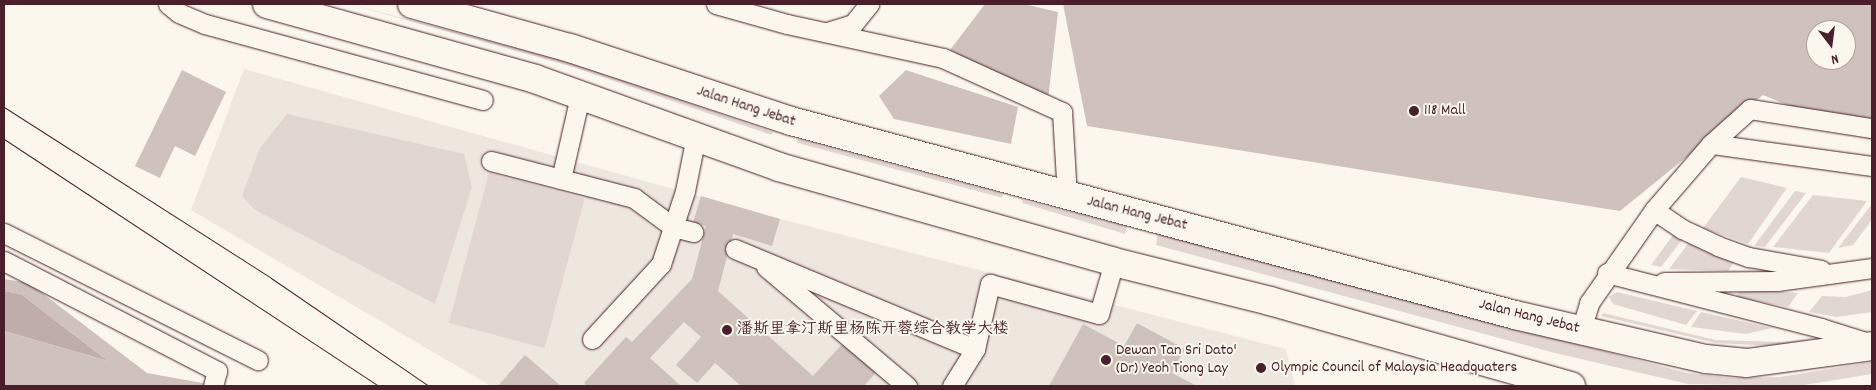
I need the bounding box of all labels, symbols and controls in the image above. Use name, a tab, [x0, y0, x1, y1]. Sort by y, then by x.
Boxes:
north arrow	[1806, 20, 1856, 70]
text: N	[1829, 48, 1841, 69]
street label: Jalan Hang Jebat	[694, 82, 798, 132]
place label: 118 Mall	[1424, 101, 1466, 121]
marker: 118 Mall	[1408, 105, 1420, 117]
street label: Jalan Hang Jebat	[1085, 192, 1189, 236]
street label: Jalan Hang Jebat	[1477, 295, 1581, 339]
place label: 潘斯里拿汀斯里杨陈开蓉综合教学大楼	[737, 320, 1009, 340]
marker: 潘斯里拿汀斯里杨陈开蓉综合教学大楼	[721, 324, 733, 336]
place label: Dewan Tan Sri Dato' (Dr) Yeoh Tiong Lay	[1116, 341, 1237, 379]
marker: Dewan Tan Sri Dato' (Dr) Yeoh Tiong Lay	[1100, 354, 1112, 366]
place label: Olympic Council of Malaysia Headquaters	[1271, 358, 1517, 378]
marker: Olympic Council of Malaysia Headquaters	[1255, 362, 1267, 374]

